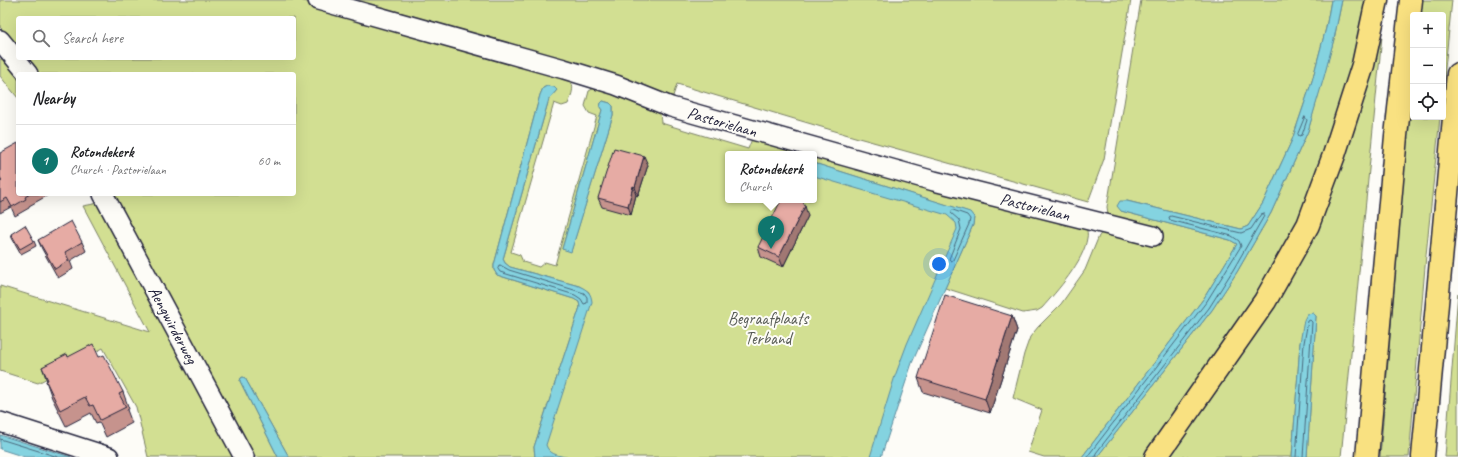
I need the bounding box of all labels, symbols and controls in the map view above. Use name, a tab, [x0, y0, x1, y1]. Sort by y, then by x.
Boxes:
map controls	[1410, 12, 1446, 120]
button: +	[1410, 12, 1446, 48]
search box	[16, 16, 296, 60]
icon: search	[30, 27, 52, 49]
text: Search here	[62, 29, 123, 48]
button: −	[1410, 48, 1446, 84]
button: locate	[1410, 84, 1446, 120]
text: Nearby	[32, 88, 75, 109]
street label: Pastorielaan	[685, 102, 760, 142]
text: Rotondekerk	[70, 143, 134, 162]
popup	[725, 151, 817, 203]
text: 1	[42, 153, 48, 169]
text: 60 m	[258, 153, 280, 169]
text: Rotondekerk	[739, 160, 803, 179]
text: Church · Pastorielaan	[70, 162, 166, 178]
text: Church	[739, 179, 772, 195]
street label: Pastorielaan	[998, 188, 1072, 226]
pin: 1	[758, 216, 784, 249]
your location	[929, 254, 949, 274]
street label: Aengwirderweg	[144, 283, 203, 369]
park label: Begraafplaats Terband	[728, 308, 810, 349]

